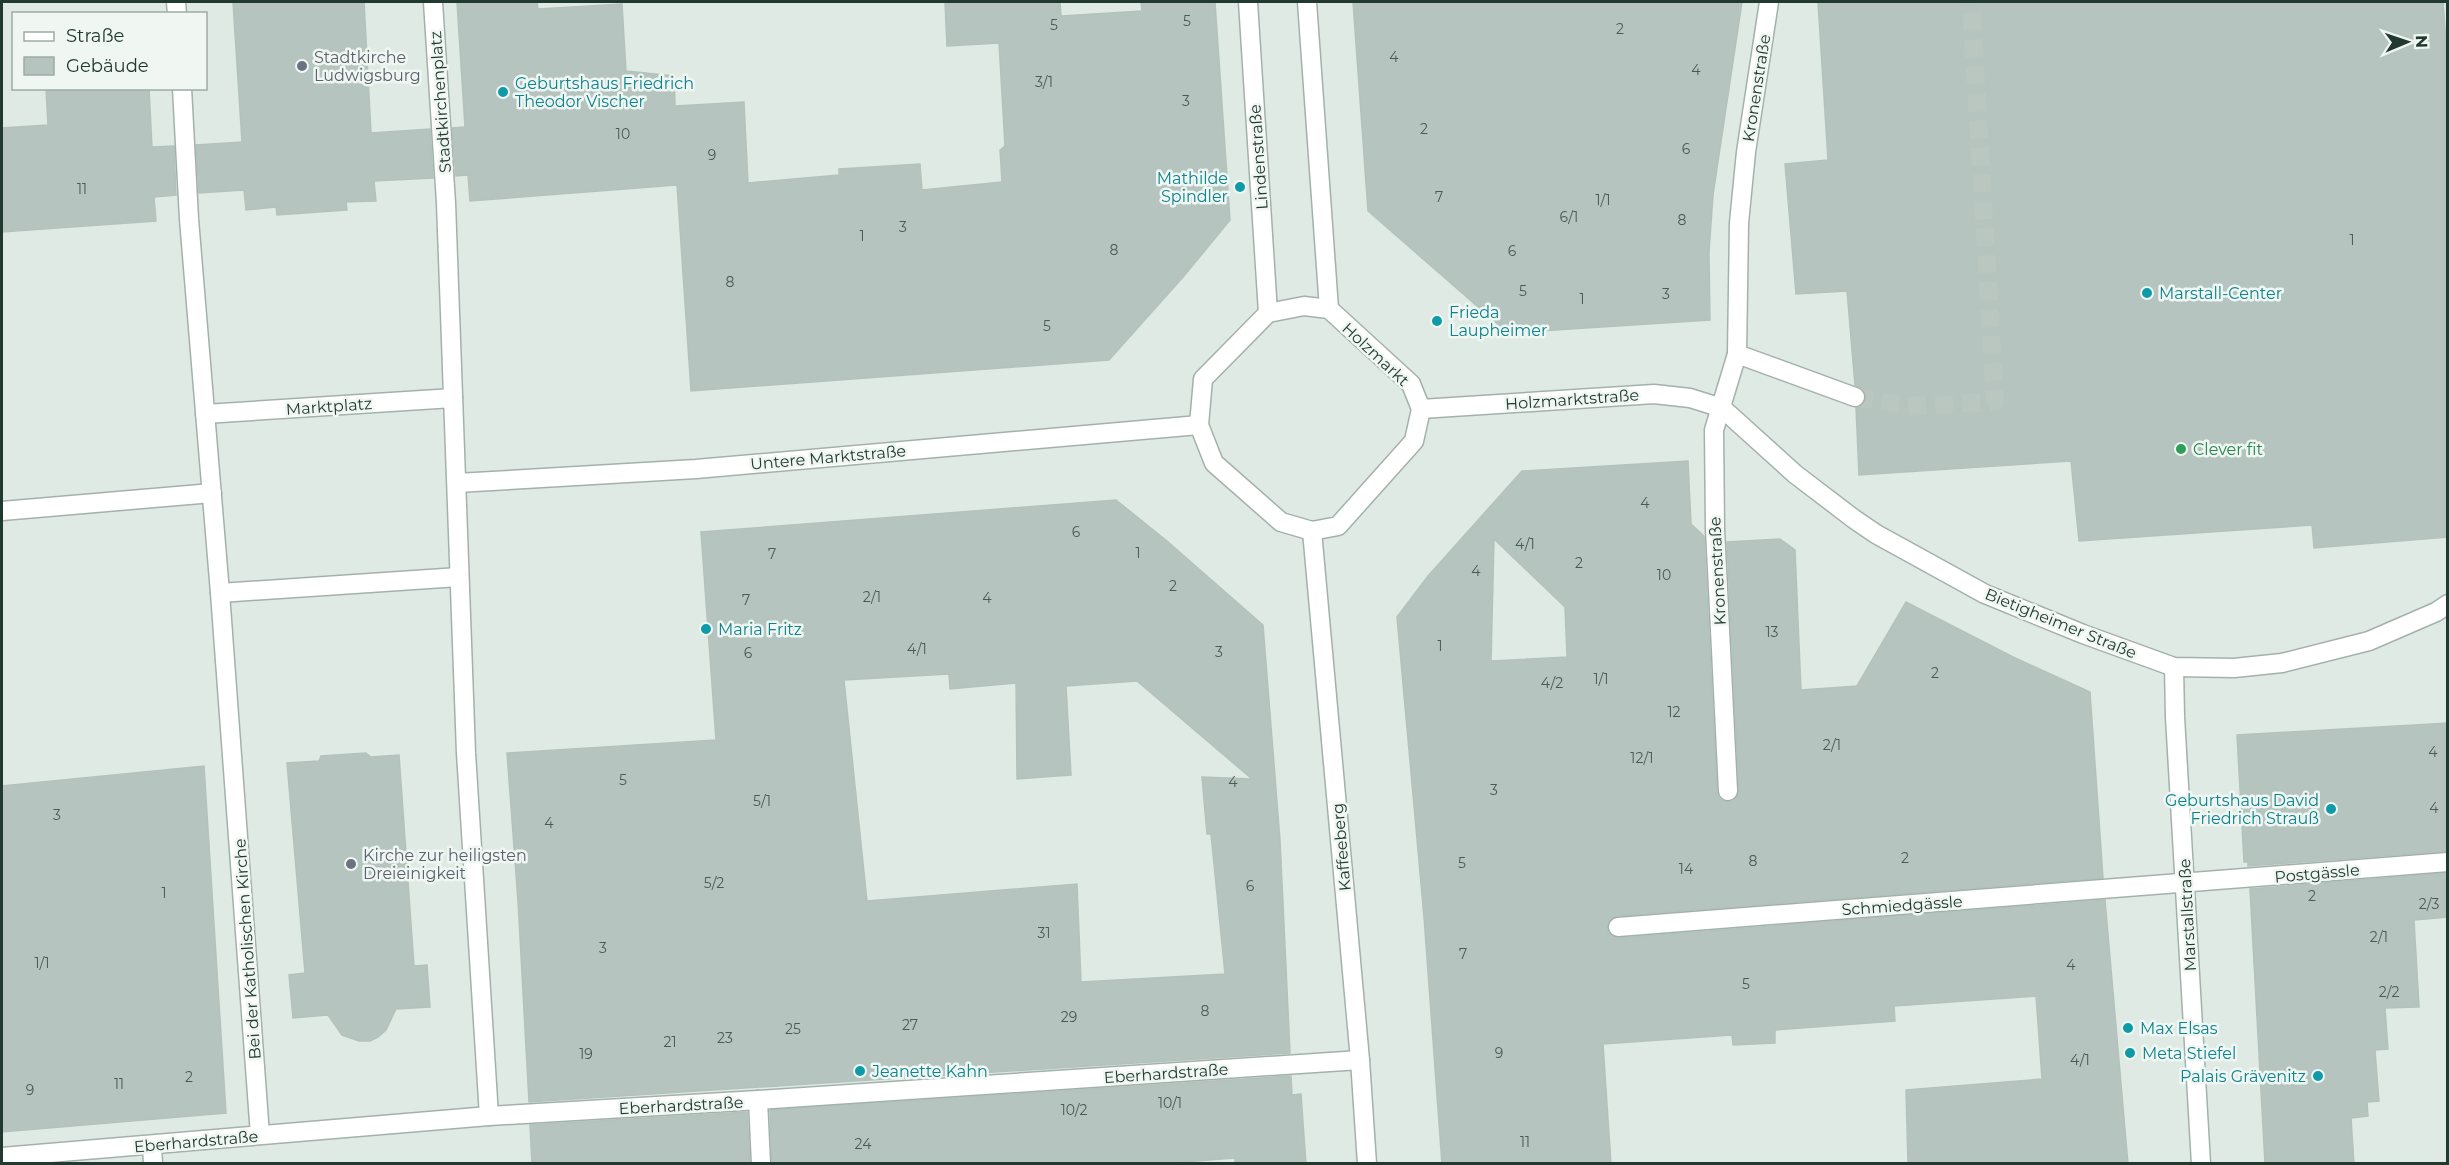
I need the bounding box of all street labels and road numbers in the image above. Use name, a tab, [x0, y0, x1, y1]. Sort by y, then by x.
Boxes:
street label: Stadtkirchenplatz	[426, 30, 455, 174]
street label: Kronenstraße	[1739, 33, 1774, 143]
street label: Lindenstraße	[1245, 104, 1272, 210]
street label: Holzmarkt	[1338, 319, 1413, 390]
street label: Holzmarktstraße	[1504, 385, 1640, 414]
street label: Marktplatz	[285, 394, 373, 419]
street label: Untere Marktstraße	[749, 441, 907, 474]
street label: Kronenstraße	[1705, 516, 1730, 626]
street label: Bietigheimer Straße	[1982, 584, 2139, 663]
street label: Kaffeeberg	[1328, 802, 1355, 892]
street label: Bei der Katholischen Kirche	[230, 838, 265, 1060]
street label: Marstallstraße	[2175, 858, 2200, 972]
street label: Postgässle	[2274, 860, 2360, 887]
street label: Schmiedgässle	[1841, 892, 1963, 919]
street label: Eberhardstraße	[1103, 1060, 1229, 1087]
street label: Eberhardstraße	[618, 1093, 744, 1118]
street label: Eberhardstraße	[133, 1127, 259, 1156]

